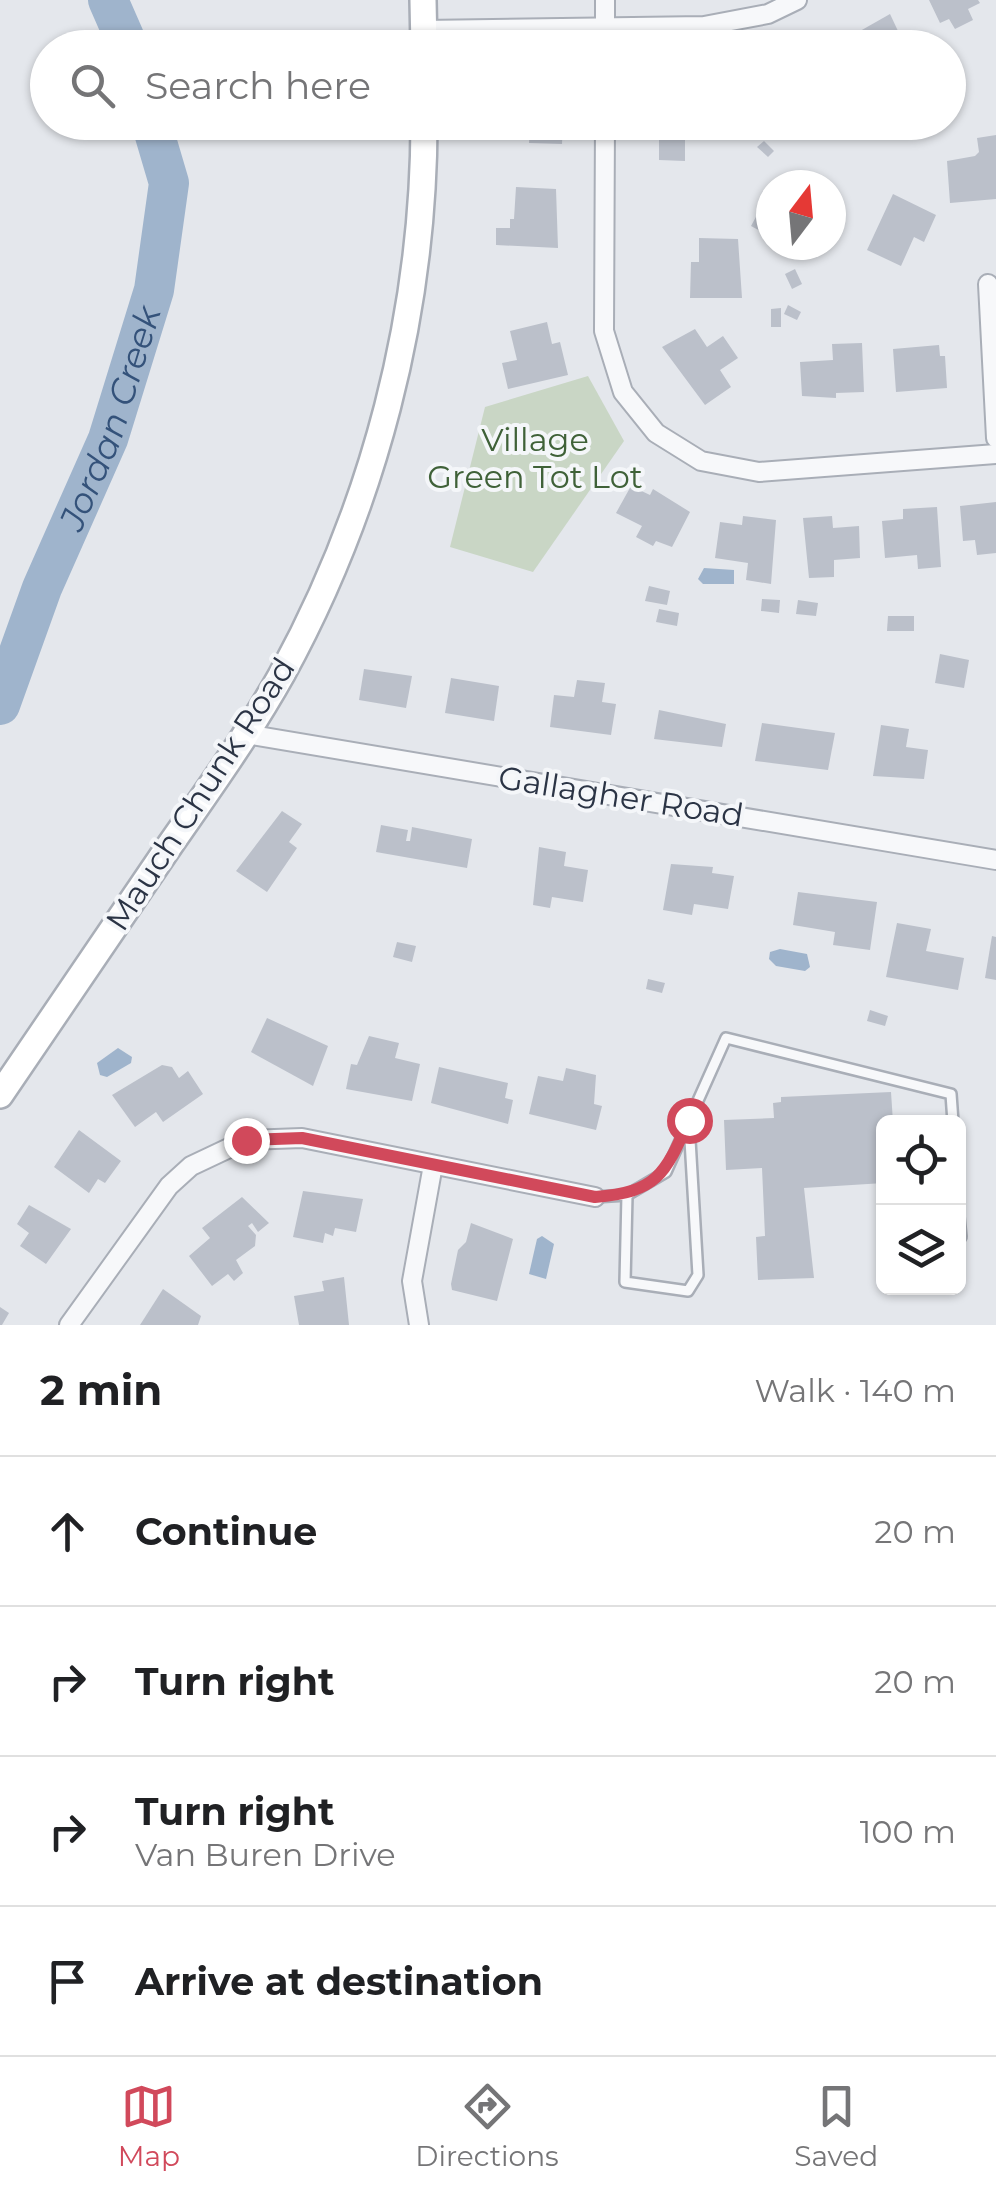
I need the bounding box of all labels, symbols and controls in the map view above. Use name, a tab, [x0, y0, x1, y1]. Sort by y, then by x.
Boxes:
search box	[30, 30, 966, 140]
icon: search	[65, 58, 120, 113]
text: Search here	[145, 62, 371, 109]
north arrow	[756, 170, 846, 260]
water label: Jordan Creek	[48, 299, 170, 538]
park label: Village Green Tot Lot	[427, 420, 643, 496]
street label: Mauch Chunk Road	[97, 650, 303, 938]
street label: Gallagher Road	[496, 757, 746, 835]
route start	[667, 1098, 713, 1144]
map controls	[876, 1115, 966, 1295]
button: locate	[876, 1115, 966, 1205]
route end	[224, 1118, 270, 1164]
button: layers	[876, 1205, 966, 1295]
text: 2 min	[40, 1364, 162, 1416]
text: Walk · 140 m	[755, 1371, 956, 1410]
icon: ahead	[40, 1504, 95, 1559]
text: Continue	[135, 1508, 317, 1555]
text: 20 m	[874, 1512, 956, 1551]
icon: right	[40, 1654, 95, 1709]
text: Turn right	[135, 1658, 334, 1705]
text: 20 m	[874, 1662, 956, 1701]
text: Turn right	[135, 1788, 334, 1835]
icon: right	[40, 1804, 95, 1859]
text: 100 m	[860, 1812, 956, 1851]
text: Van Buren Drive	[135, 1835, 396, 1874]
icon: arrive	[40, 1954, 95, 2009]
text: Arrive at destination	[135, 1958, 543, 2005]
tab: Map	[118, 2079, 180, 2173]
tab: Directions	[415, 2079, 559, 2173]
tab: Saved	[794, 2079, 878, 2173]

